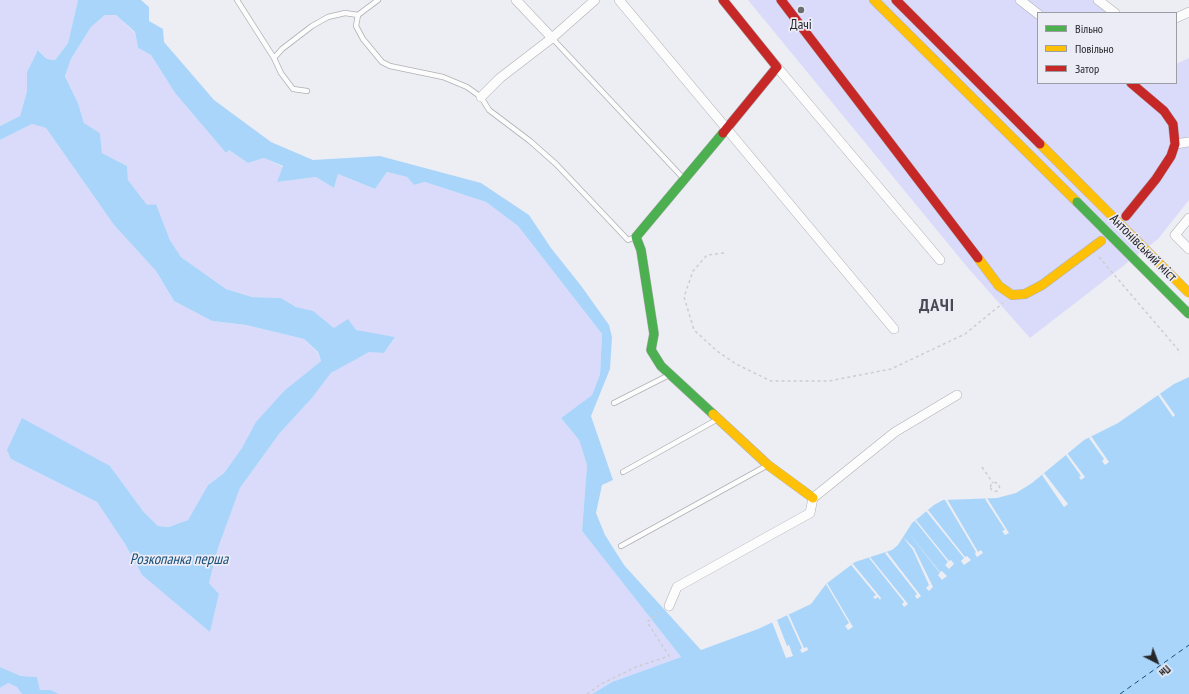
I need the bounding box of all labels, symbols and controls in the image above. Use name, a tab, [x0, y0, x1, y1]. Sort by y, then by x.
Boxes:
marker: Дачі	[796, 5, 806, 15]
legend	[1037, 12, 1177, 84]
place label: Дачі	[790, 17, 812, 33]
text: Вільно	[1075, 21, 1103, 36]
text: Повільно	[1075, 41, 1114, 56]
text: Затор	[1075, 61, 1099, 76]
street label: Антонівський міст	[1106, 211, 1180, 285]
district label: ДАЧІ	[919, 295, 955, 317]
water label: Розкопанка перша	[130, 551, 228, 569]
north arrow	[1137, 642, 1177, 682]
text: Пн	[1156, 662, 1174, 680]

